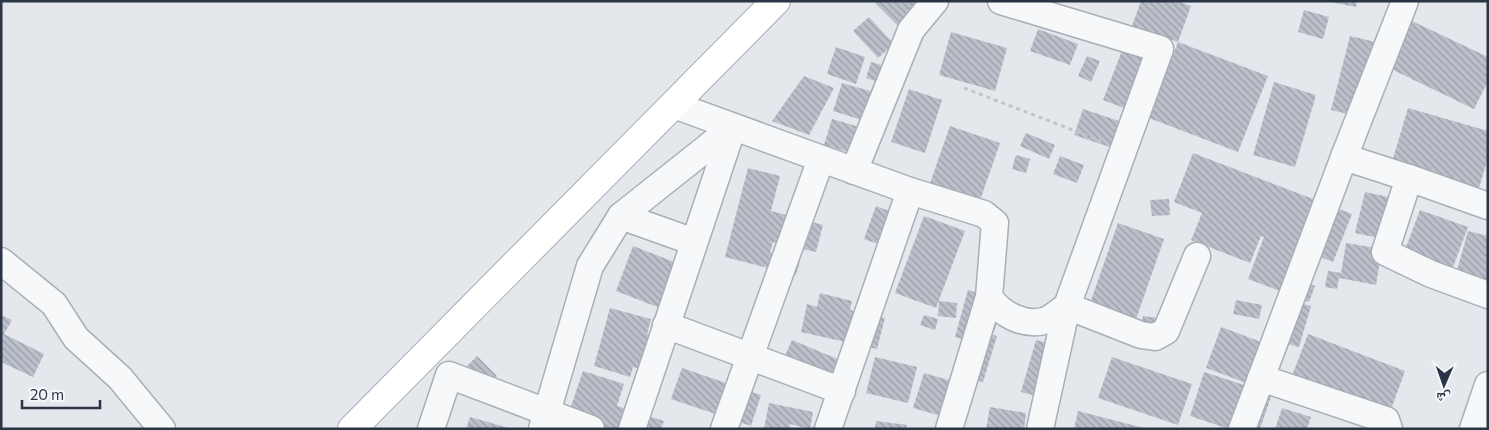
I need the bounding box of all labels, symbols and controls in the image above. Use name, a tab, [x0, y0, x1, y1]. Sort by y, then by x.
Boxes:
north arrow	[1419, 360, 1469, 410]
scale bar	[22, 378, 100, 410]
text: 20 m	[30, 385, 64, 403]
text: ش	[1436, 389, 1451, 407]

